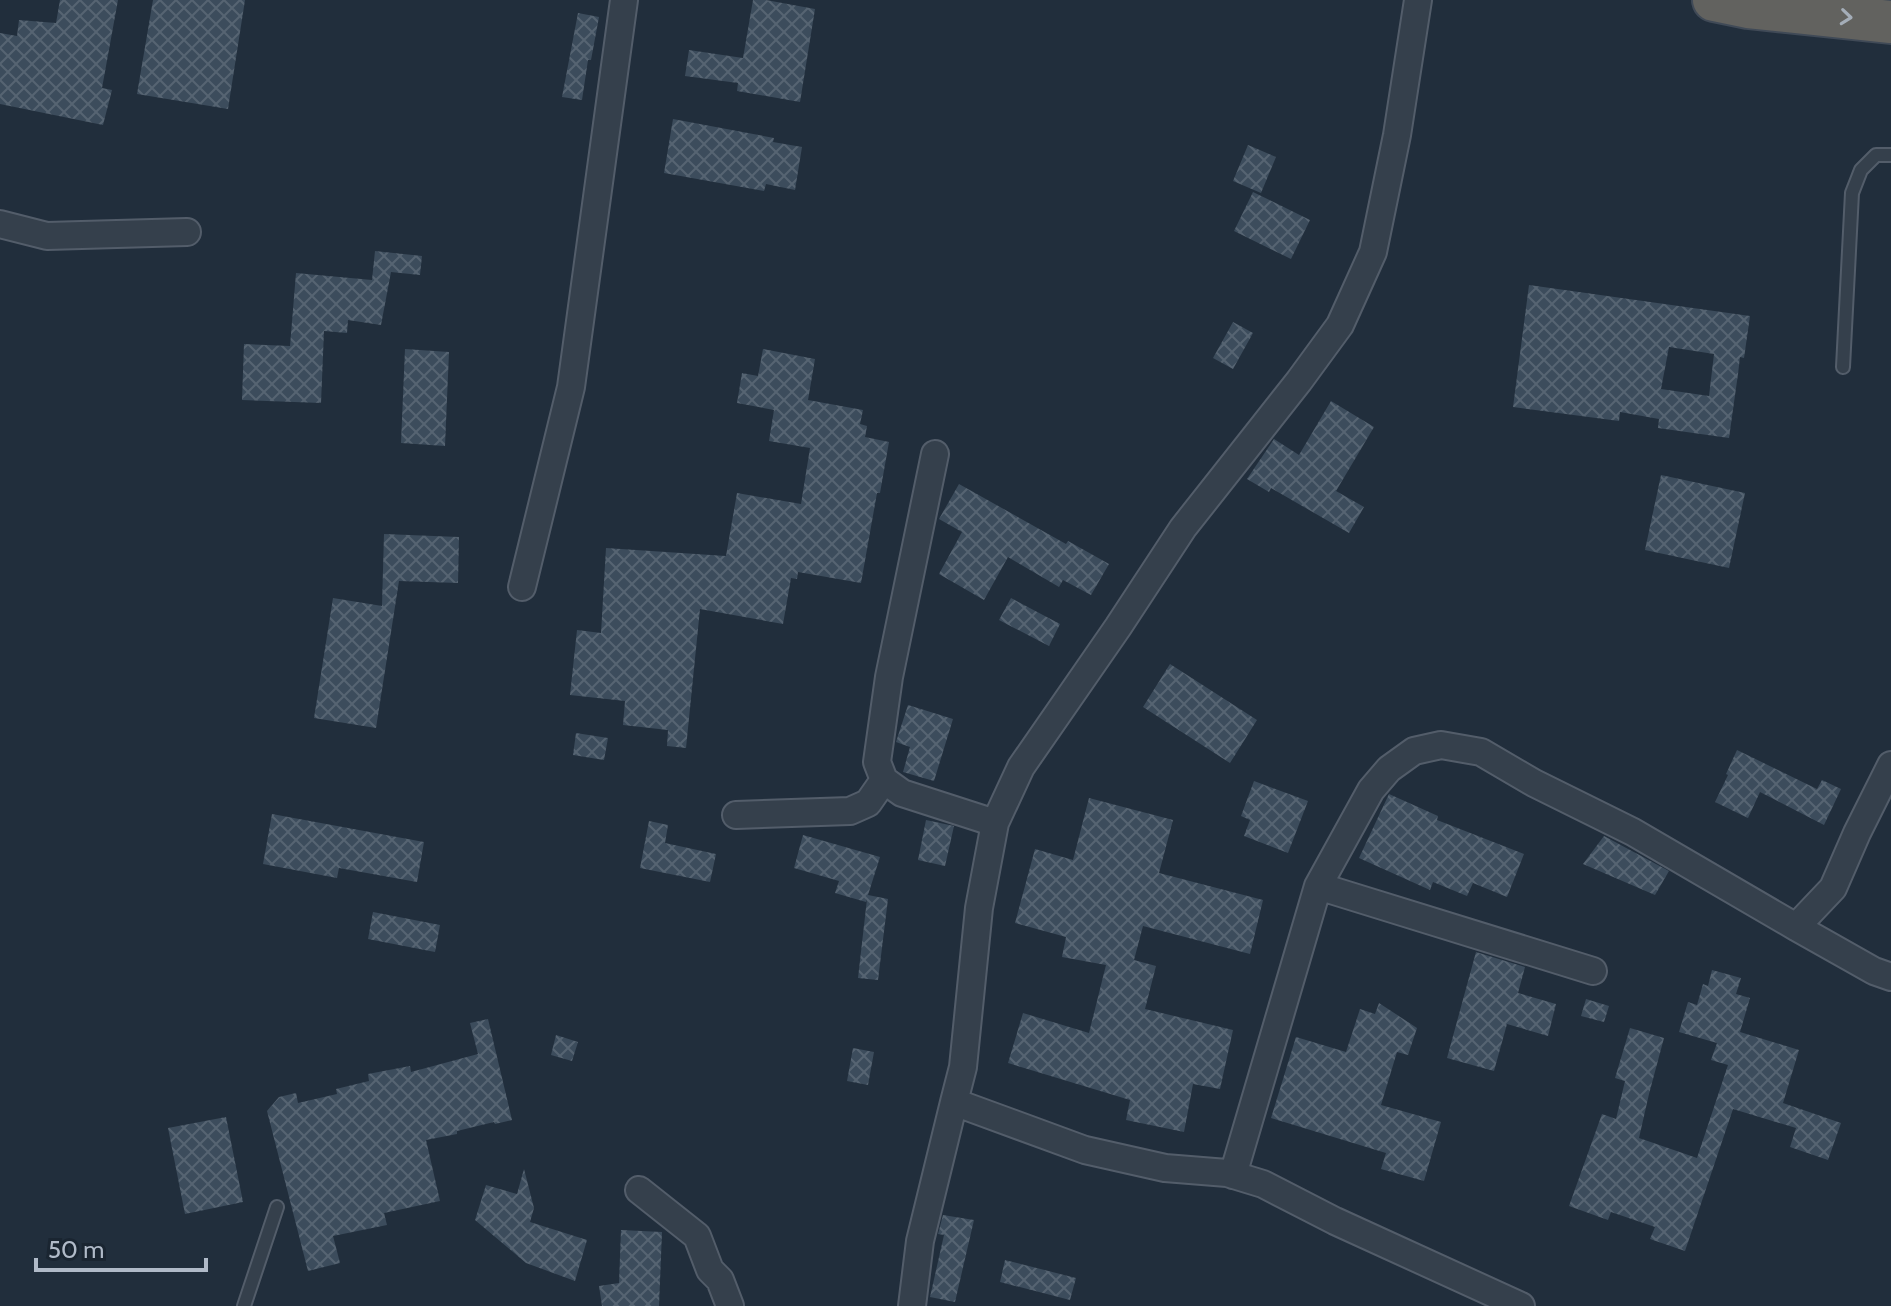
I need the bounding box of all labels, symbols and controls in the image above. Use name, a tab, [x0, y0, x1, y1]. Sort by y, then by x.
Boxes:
one-way arrow	[1840, 9, 1853, 26]
scale bar	[36, 1222, 206, 1272]
text: 50 m	[48, 1235, 104, 1264]

